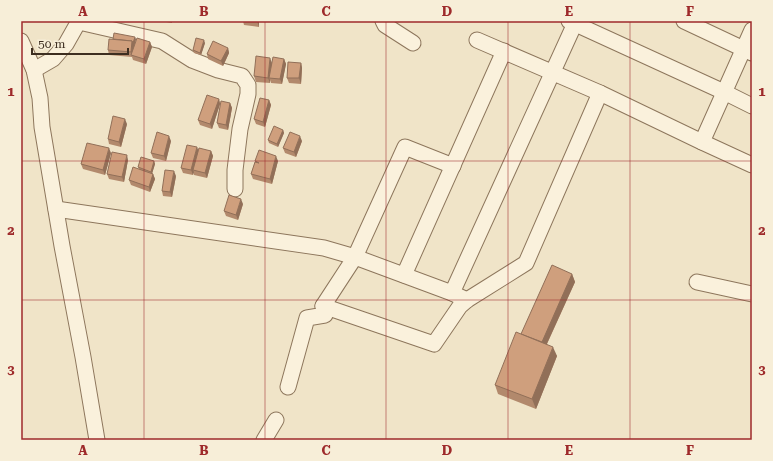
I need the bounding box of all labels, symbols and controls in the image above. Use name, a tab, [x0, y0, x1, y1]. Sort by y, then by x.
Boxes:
text: A	[78, 4, 88, 19]
text: B	[199, 4, 209, 19]
text: C	[321, 4, 331, 19]
text: D	[442, 4, 452, 19]
text: E	[565, 4, 573, 19]
text: F	[686, 4, 694, 19]
scale bar	[32, 30, 128, 56]
text: 50 m	[38, 37, 65, 51]
text: 1	[7, 84, 15, 99]
text: 1	[758, 84, 766, 99]
text: 2	[7, 223, 15, 238]
text: 2	[758, 223, 766, 238]
text: 3	[7, 362, 15, 377]
text: 3	[758, 362, 766, 377]
text: A	[78, 443, 88, 458]
text: B	[199, 443, 209, 458]
text: C	[321, 443, 331, 458]
text: D	[442, 443, 452, 458]
text: E	[565, 443, 573, 458]
text: F	[686, 443, 694, 458]

